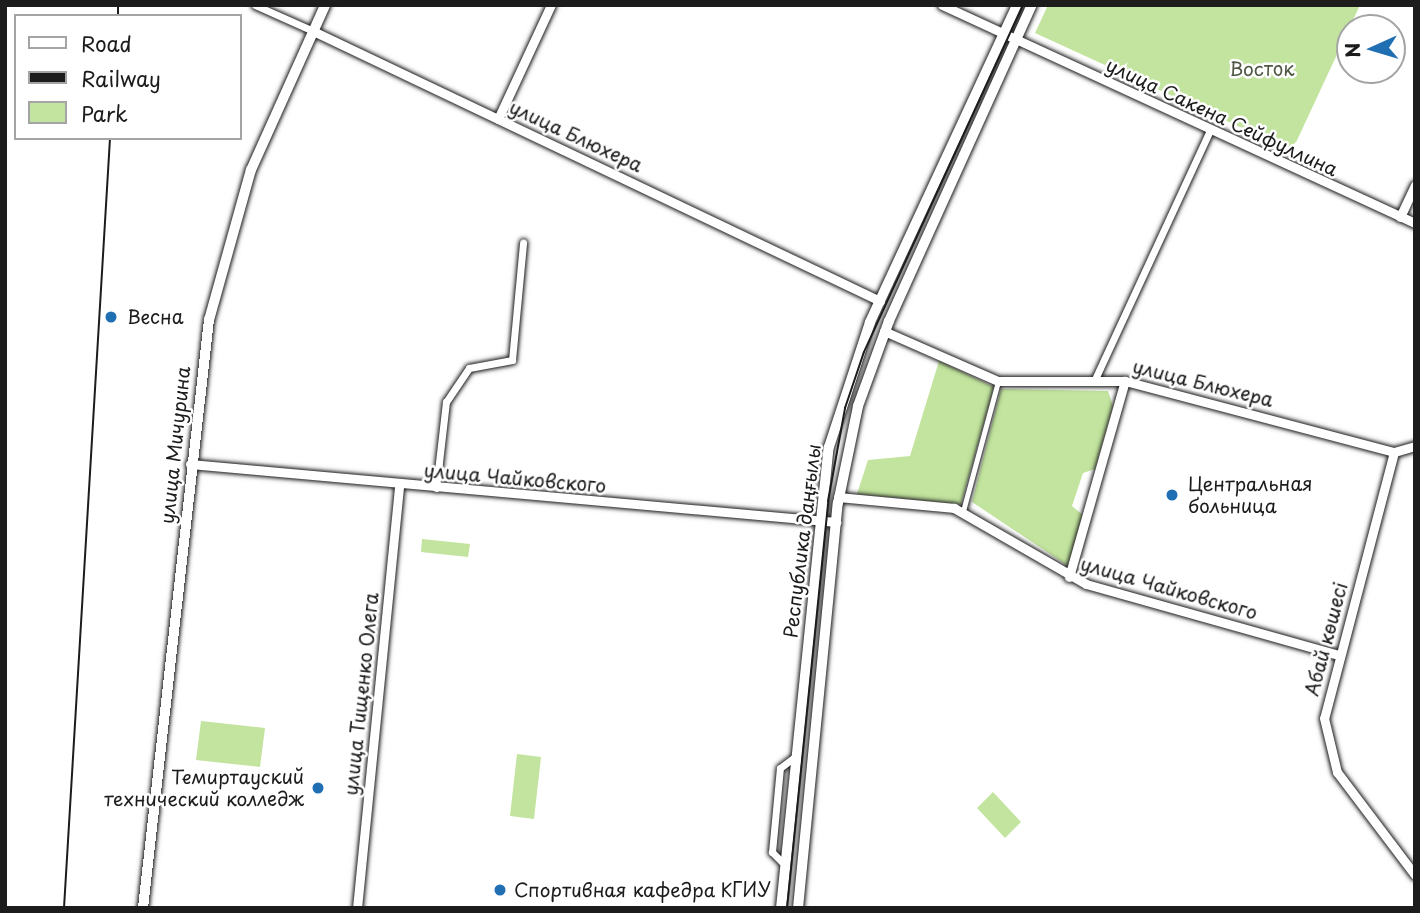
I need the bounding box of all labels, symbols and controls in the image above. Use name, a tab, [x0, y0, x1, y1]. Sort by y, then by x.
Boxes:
legend	[14, 14, 242, 140]
north arrow	[1336, 14, 1406, 84]
text: Road	[81, 27, 132, 59]
text: N	[1338, 42, 1367, 59]
street label: улица Сакена Сейфуллина	[1102, 53, 1342, 181]
park label: Восток	[1229, 58, 1295, 80]
text: Railway	[81, 62, 161, 94]
street label: улица Блюхера	[505, 95, 647, 177]
text: Park	[81, 97, 128, 129]
place label: Весна	[127, 306, 183, 328]
marker: Весна	[101, 307, 121, 327]
street label: улица Блюхера	[1130, 354, 1276, 412]
street label: улица Мичурина	[155, 365, 195, 525]
street label: Республика даңғылы	[779, 442, 825, 640]
street label: улица Чайковского	[423, 459, 607, 497]
place label: Центральная больница	[1188, 473, 1312, 517]
marker: Центральная больница	[1162, 485, 1182, 505]
street label: улица Чайковского	[1078, 552, 1260, 624]
street label: Абай көшесі	[1300, 579, 1352, 699]
street label: улица Тищенко Олега	[339, 590, 383, 798]
place label: Темиртауский технический колледж	[103, 766, 304, 810]
marker: Темиртауский технический колледж	[310, 780, 326, 796]
place label: Спортивная кафедра КГИУ	[514, 879, 772, 901]
marker: Спортивная кафедра КГИУ	[492, 882, 508, 898]

